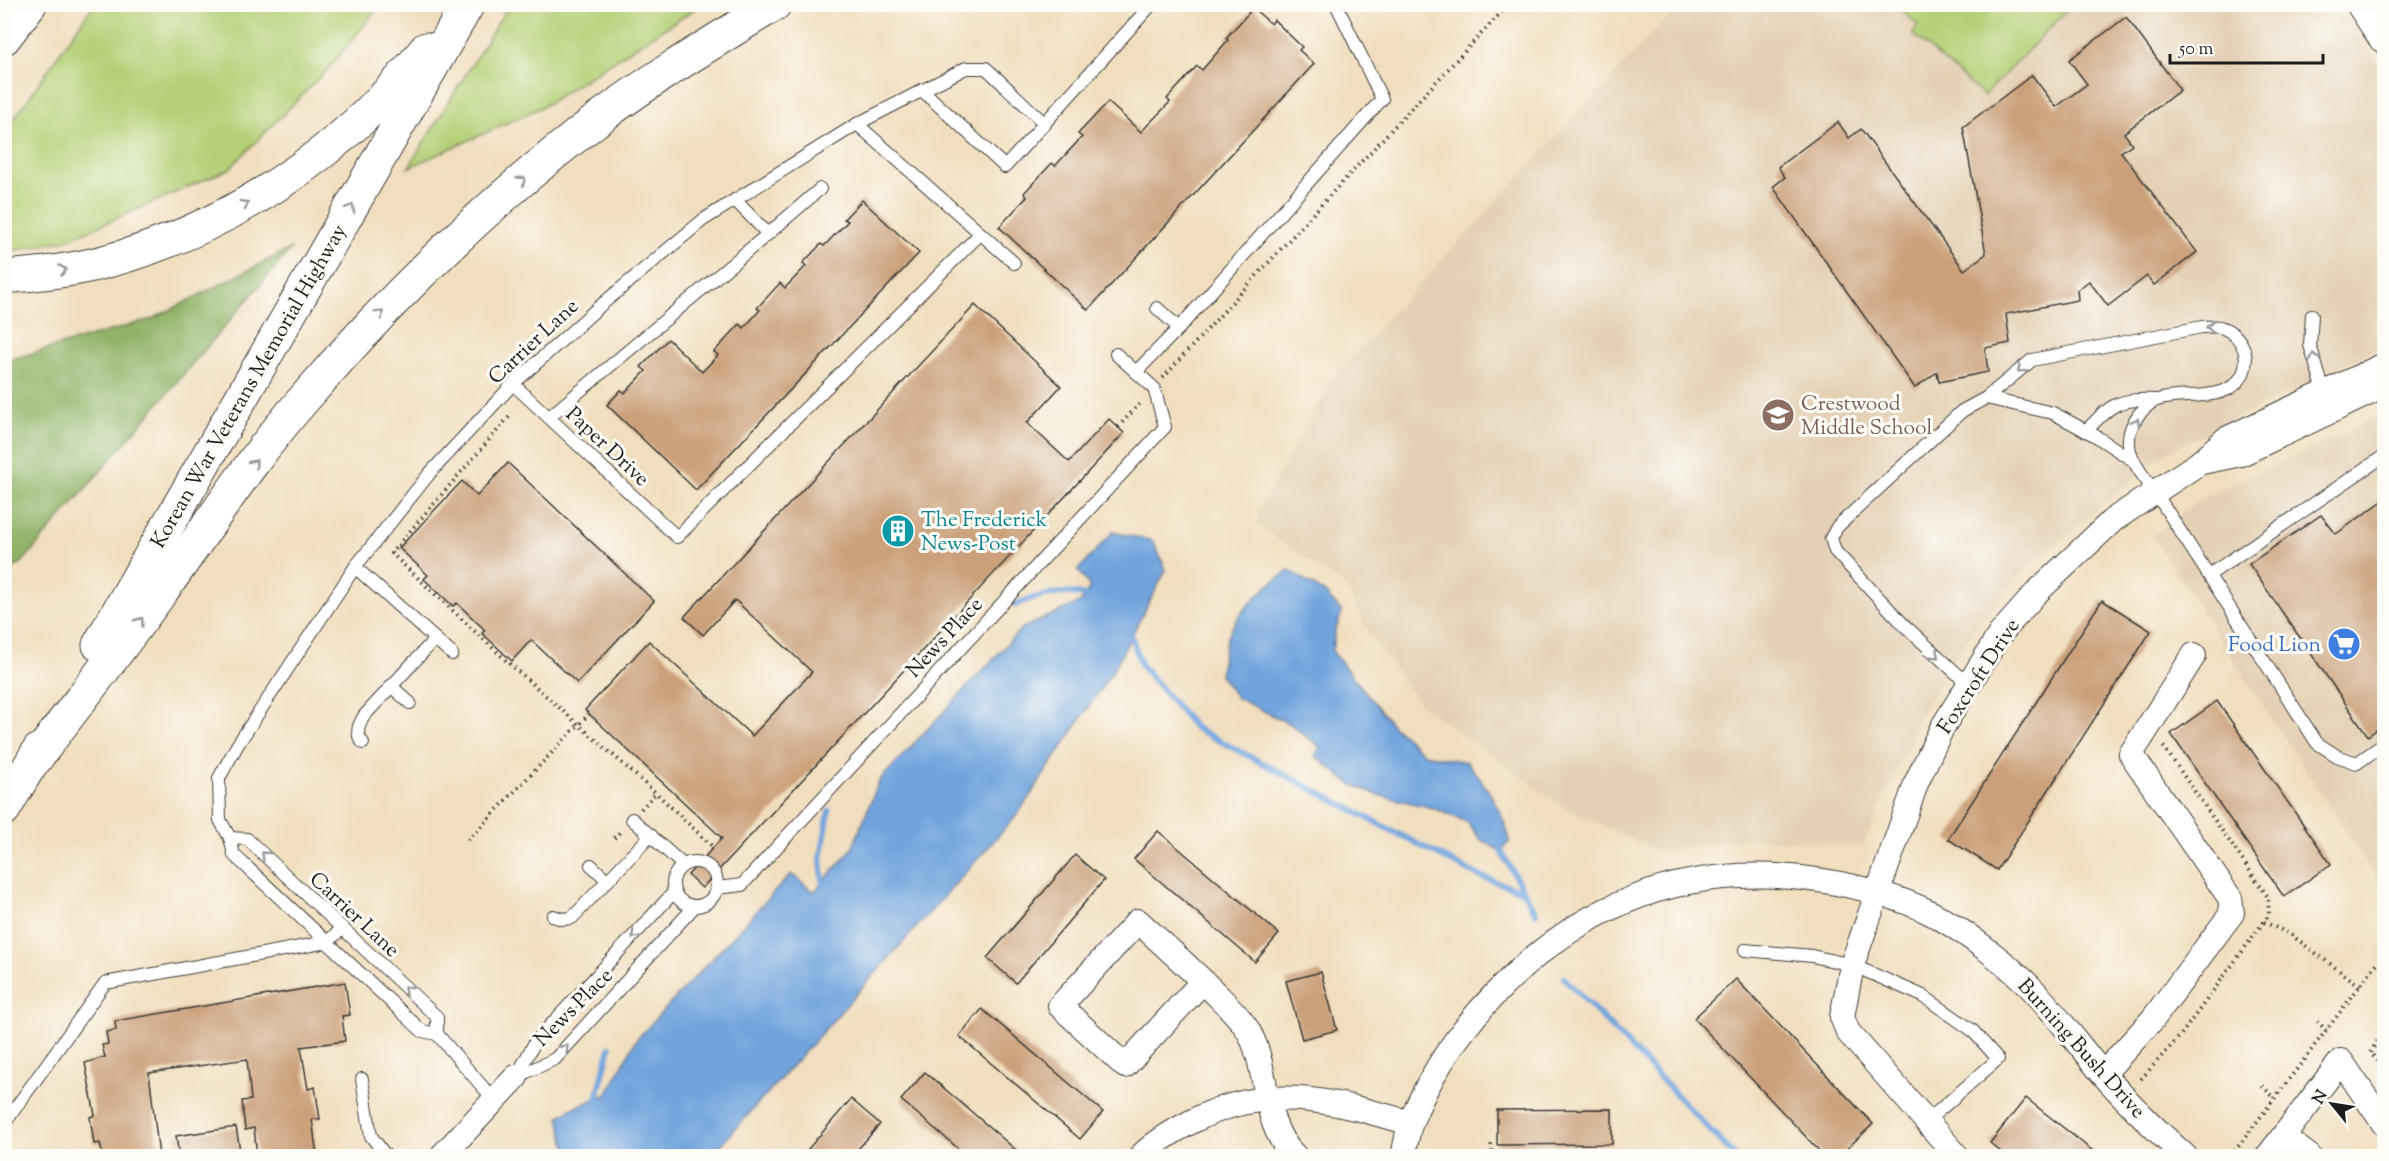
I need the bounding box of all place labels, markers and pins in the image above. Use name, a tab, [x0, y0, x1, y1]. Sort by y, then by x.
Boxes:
place label: Crestwood Middle School	[1801, 390, 1932, 444]
school or university icon: Crestwood Middle School	[1760, 397, 1796, 433]
place label: The Frederick News-Post	[921, 506, 1048, 560]
building icon: The Frederick News-Post	[880, 513, 916, 549]
supermarket icon: Food Lion	[2326, 626, 2362, 662]
place label: Food Lion	[2228, 631, 2321, 661]

